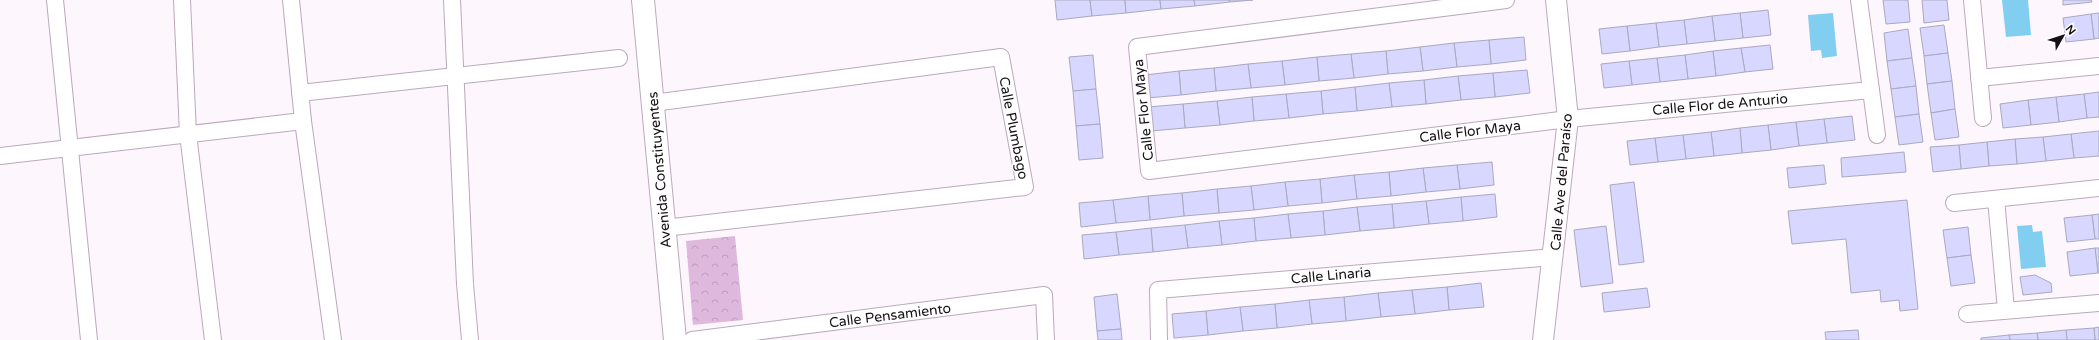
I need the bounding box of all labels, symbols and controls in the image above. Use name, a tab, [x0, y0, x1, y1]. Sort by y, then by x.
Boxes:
north arrow	[2043, 16, 2083, 56]
text: N	[2063, 22, 2078, 38]
street label: Calle Flor Maya	[1130, 58, 1157, 162]
street label: Calle Plumbago	[995, 75, 1032, 181]
street label: Calle Flor de Anturio	[1652, 90, 1788, 119]
street label: Avenida Constituyentes	[644, 91, 675, 249]
street label: Calle Ave del Paraíso	[1547, 113, 1576, 251]
street label: Calle Flor Maya	[1418, 117, 1522, 146]
street label: Calle Linaria	[1290, 264, 1372, 287]
street label: Calle Pensamiento	[828, 300, 952, 331]

